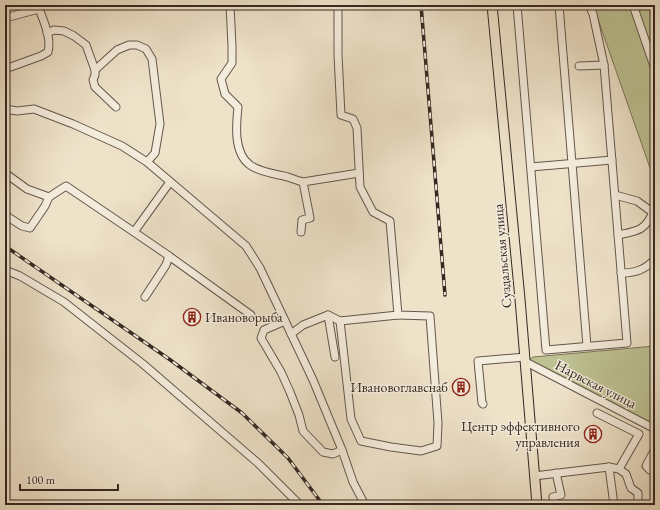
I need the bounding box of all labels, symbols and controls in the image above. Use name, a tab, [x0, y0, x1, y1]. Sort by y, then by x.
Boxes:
street label: Суздальская улица	[488, 203, 516, 309]
building icon: Ивановорыба	[182, 307, 202, 327]
place label: Ивановорыба	[205, 308, 283, 326]
street label: Нарвская улица	[552, 356, 640, 413]
building icon: Ивановоглавснаб	[451, 377, 471, 397]
place label: Ивановоглавснаб	[350, 378, 448, 396]
place label: Центр эффективного управления	[461, 417, 580, 451]
building icon: Центр эффективного управления	[583, 424, 603, 444]
scale bar	[20, 466, 118, 492]
text: 100 m	[26, 472, 56, 488]

